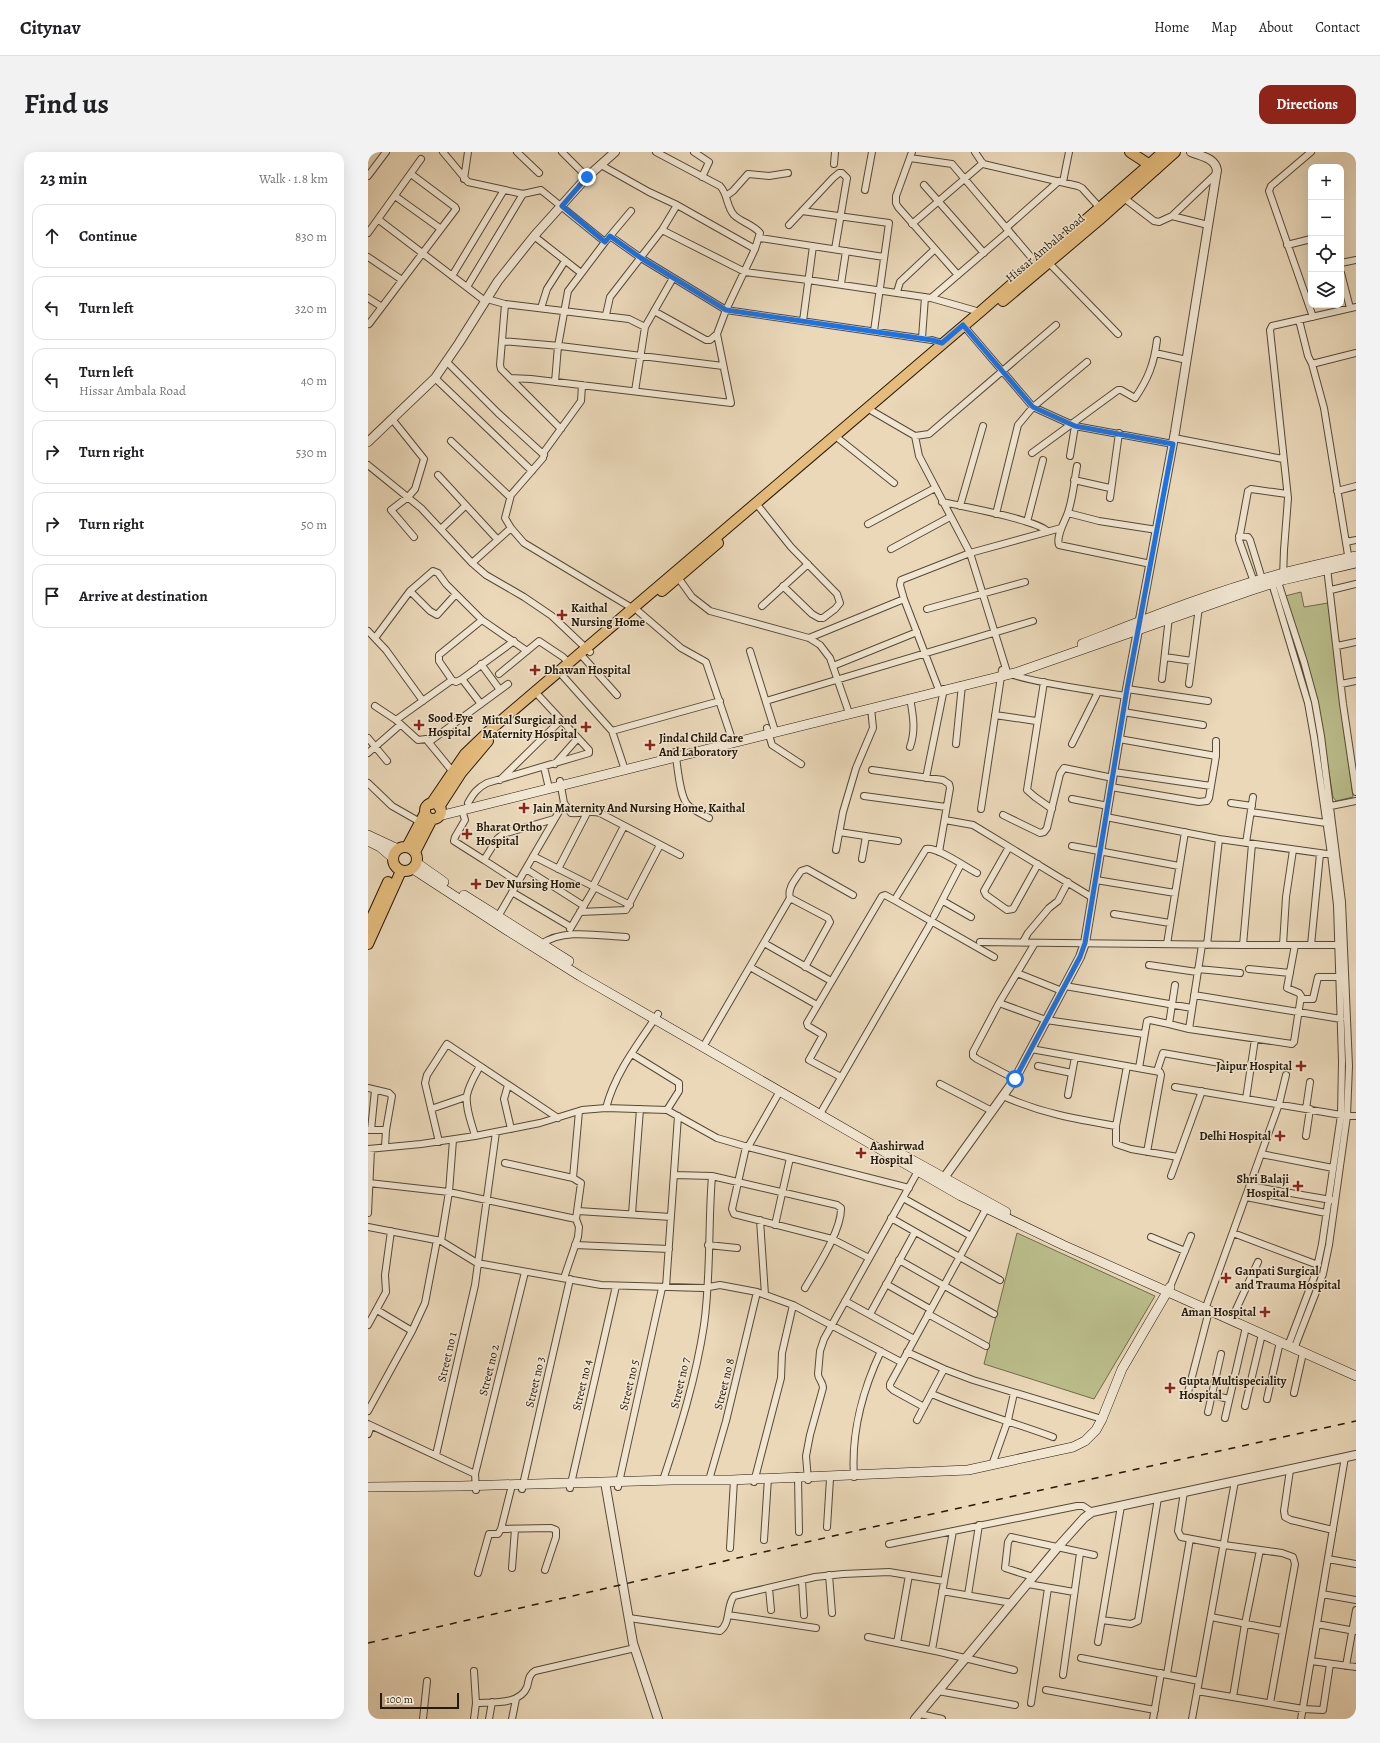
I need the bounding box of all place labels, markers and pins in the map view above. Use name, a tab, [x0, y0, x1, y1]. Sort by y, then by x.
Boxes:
place label: Kaithal Nursing Home	[571, 600, 645, 630]
marker: Kaithal Nursing Home	[556, 609, 568, 621]
place label: Dhawan Hospital	[544, 662, 631, 678]
marker: Dhawan Hospital	[529, 664, 541, 676]
place label: Sood Eye Hospital	[428, 710, 474, 740]
place label: Mittal Surgical and Maternity Hospital	[482, 712, 578, 742]
marker: Sood Eye Hospital	[413, 719, 425, 731]
marker: Mittal Surgical and Maternity Hospital	[580, 721, 592, 733]
place label: Jindal Child Care And Laboratory	[658, 730, 744, 760]
marker: Jindal Child Care And Laboratory	[644, 739, 656, 751]
place label: Jain Maternity And Nursing Home, Kaithal	[533, 800, 746, 816]
marker: Jain Maternity And Nursing Home, Kaithal	[518, 802, 530, 814]
place label: Bharat Ortho Hospital	[476, 819, 542, 849]
marker: Bharat Ortho Hospital	[461, 828, 473, 840]
place label: Dev Nursing Home	[485, 876, 581, 892]
marker: Dev Nursing Home	[470, 878, 482, 890]
place label: Jaipur Hospital	[1216, 1058, 1293, 1074]
marker: Jaipur Hospital	[1295, 1060, 1307, 1072]
place label: Delhi Hospital	[1199, 1128, 1272, 1144]
marker: Delhi Hospital	[1274, 1130, 1286, 1142]
place label: Aashirwad Hospital	[869, 1138, 925, 1168]
marker: Aashirwad Hospital	[855, 1147, 867, 1159]
place label: Shri Balaji Hospital	[1237, 1171, 1290, 1201]
marker: Shri Balaji Hospital	[1292, 1180, 1304, 1192]
place label: Ganpati Surgical and Trauma Hospital	[1235, 1263, 1341, 1293]
marker: Ganpati Surgical and Trauma Hospital	[1220, 1272, 1232, 1284]
place label: Aman Hospital	[1180, 1304, 1257, 1320]
marker: Aman Hospital	[1259, 1306, 1271, 1318]
place label: Gupta Multispeciality Hospital	[1179, 1373, 1287, 1403]
marker: Gupta Multispeciality Hospital	[1164, 1382, 1176, 1394]

